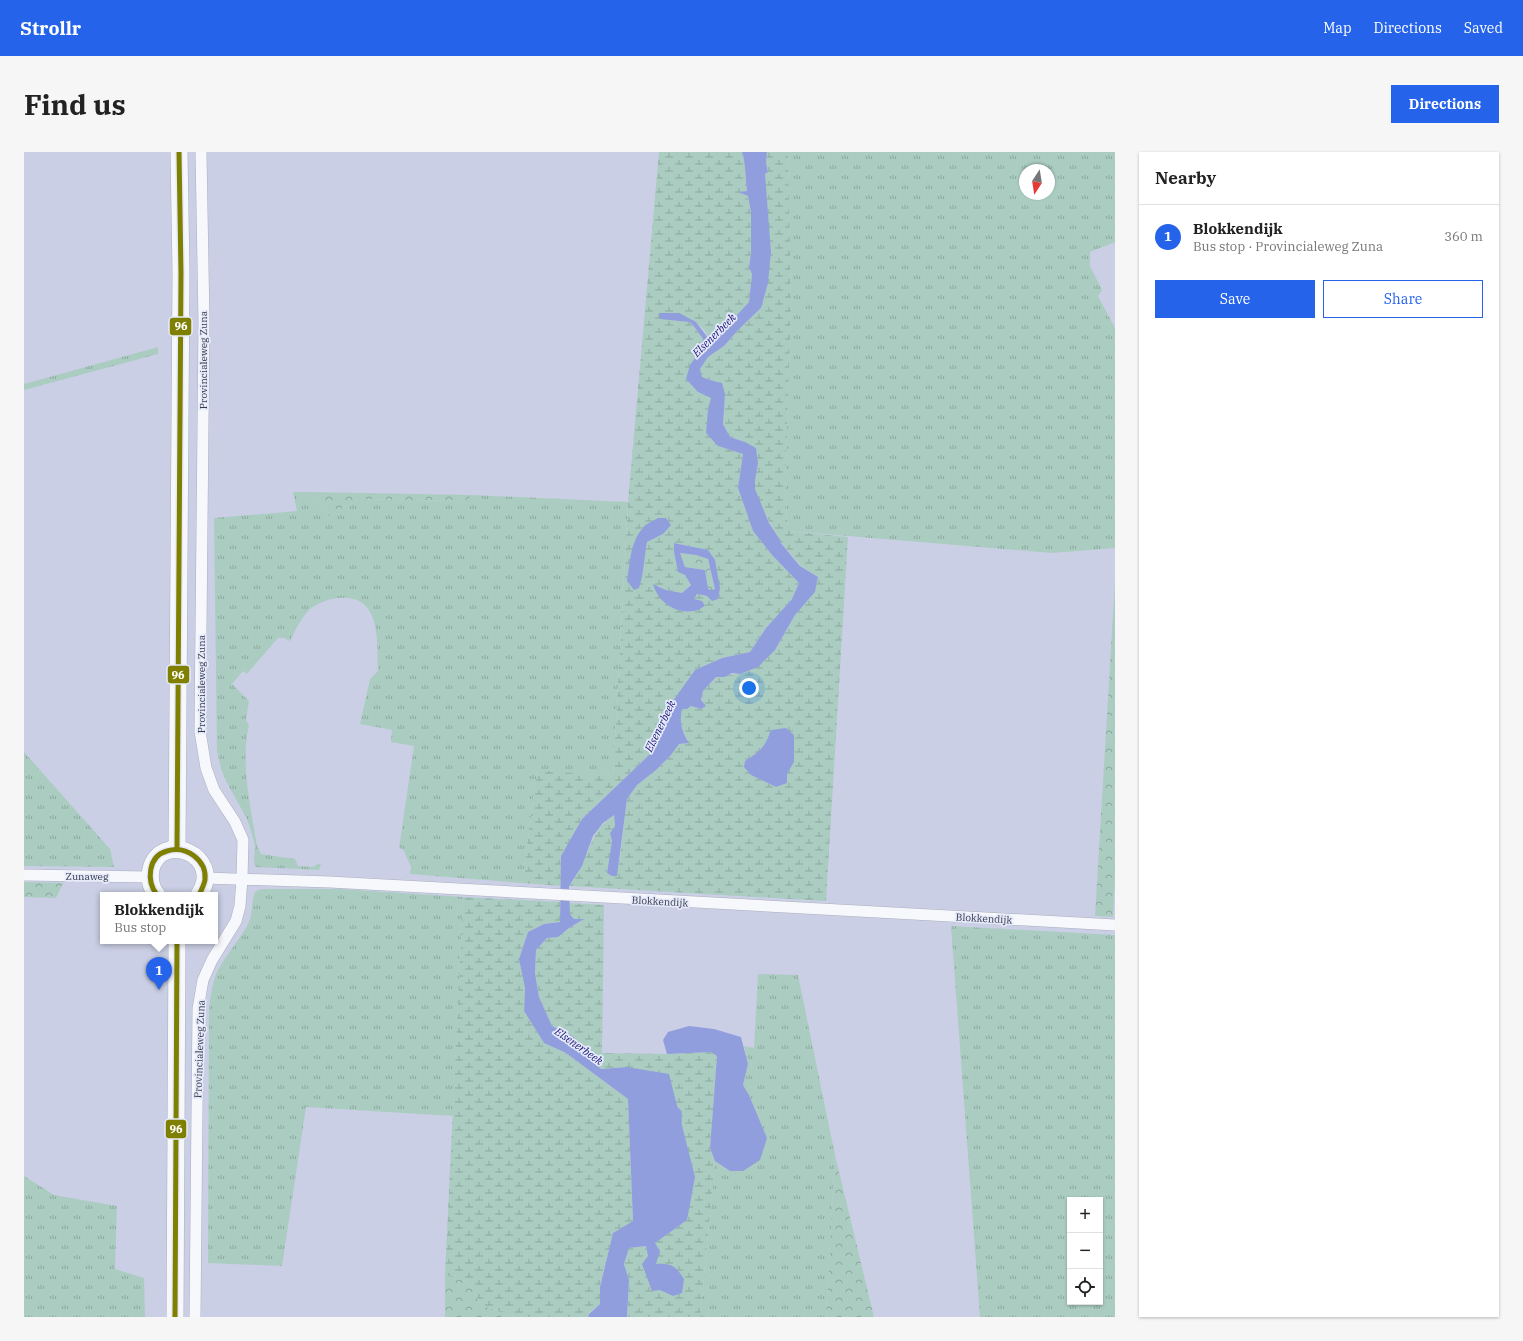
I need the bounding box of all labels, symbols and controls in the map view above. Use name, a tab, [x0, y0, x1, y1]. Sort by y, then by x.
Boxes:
text: Strollr	[20, 16, 81, 40]
text: Map	[1323, 19, 1352, 37]
text: Directions	[1374, 19, 1442, 37]
text: Saved	[1464, 19, 1503, 37]
button: Directions	[1391, 85, 1499, 123]
text: Find us	[24, 86, 126, 123]
north arrow	[1019, 164, 1055, 200]
text: Nearby	[1155, 167, 1216, 189]
text: Blokkendijk	[1193, 219, 1283, 238]
text: 1	[1164, 228, 1172, 245]
text: 360 m	[1444, 228, 1483, 245]
text: Bus stop · Provincialeweg Zuna	[1193, 238, 1383, 255]
button: Save	[1155, 280, 1315, 318]
button: Share	[1323, 280, 1483, 318]
street label: Provincialeweg Zuna	[197, 310, 210, 409]
water label: Elsenerbeek	[689, 310, 739, 360]
line badge: 96	[169, 317, 192, 336]
text: 96	[174, 319, 188, 333]
street label: Provincialeweg Zuna	[195, 634, 208, 733]
line badge: 96	[167, 665, 190, 684]
text: 96	[171, 668, 185, 682]
your location	[739, 678, 759, 698]
water label: Elsenerbeek	[641, 698, 679, 755]
street label: Zunaweg	[66, 870, 109, 883]
popup	[100, 892, 218, 944]
street label: Blokkendijk	[631, 894, 689, 909]
text: Blokkendijk	[114, 900, 204, 919]
street label: Blokkendijk	[955, 911, 1013, 926]
text: Bus stop	[114, 919, 166, 936]
pin: 1	[146, 957, 172, 990]
street label: Provincialeweg Zuna	[191, 999, 208, 1098]
water label: Elsenerbeek	[551, 1024, 606, 1068]
line badge: 96	[165, 1119, 187, 1139]
text: 96	[169, 1122, 183, 1136]
map controls	[1067, 1197, 1103, 1305]
button: +	[1067, 1197, 1103, 1233]
button: −	[1067, 1233, 1103, 1269]
button: locate	[1067, 1269, 1103, 1305]

